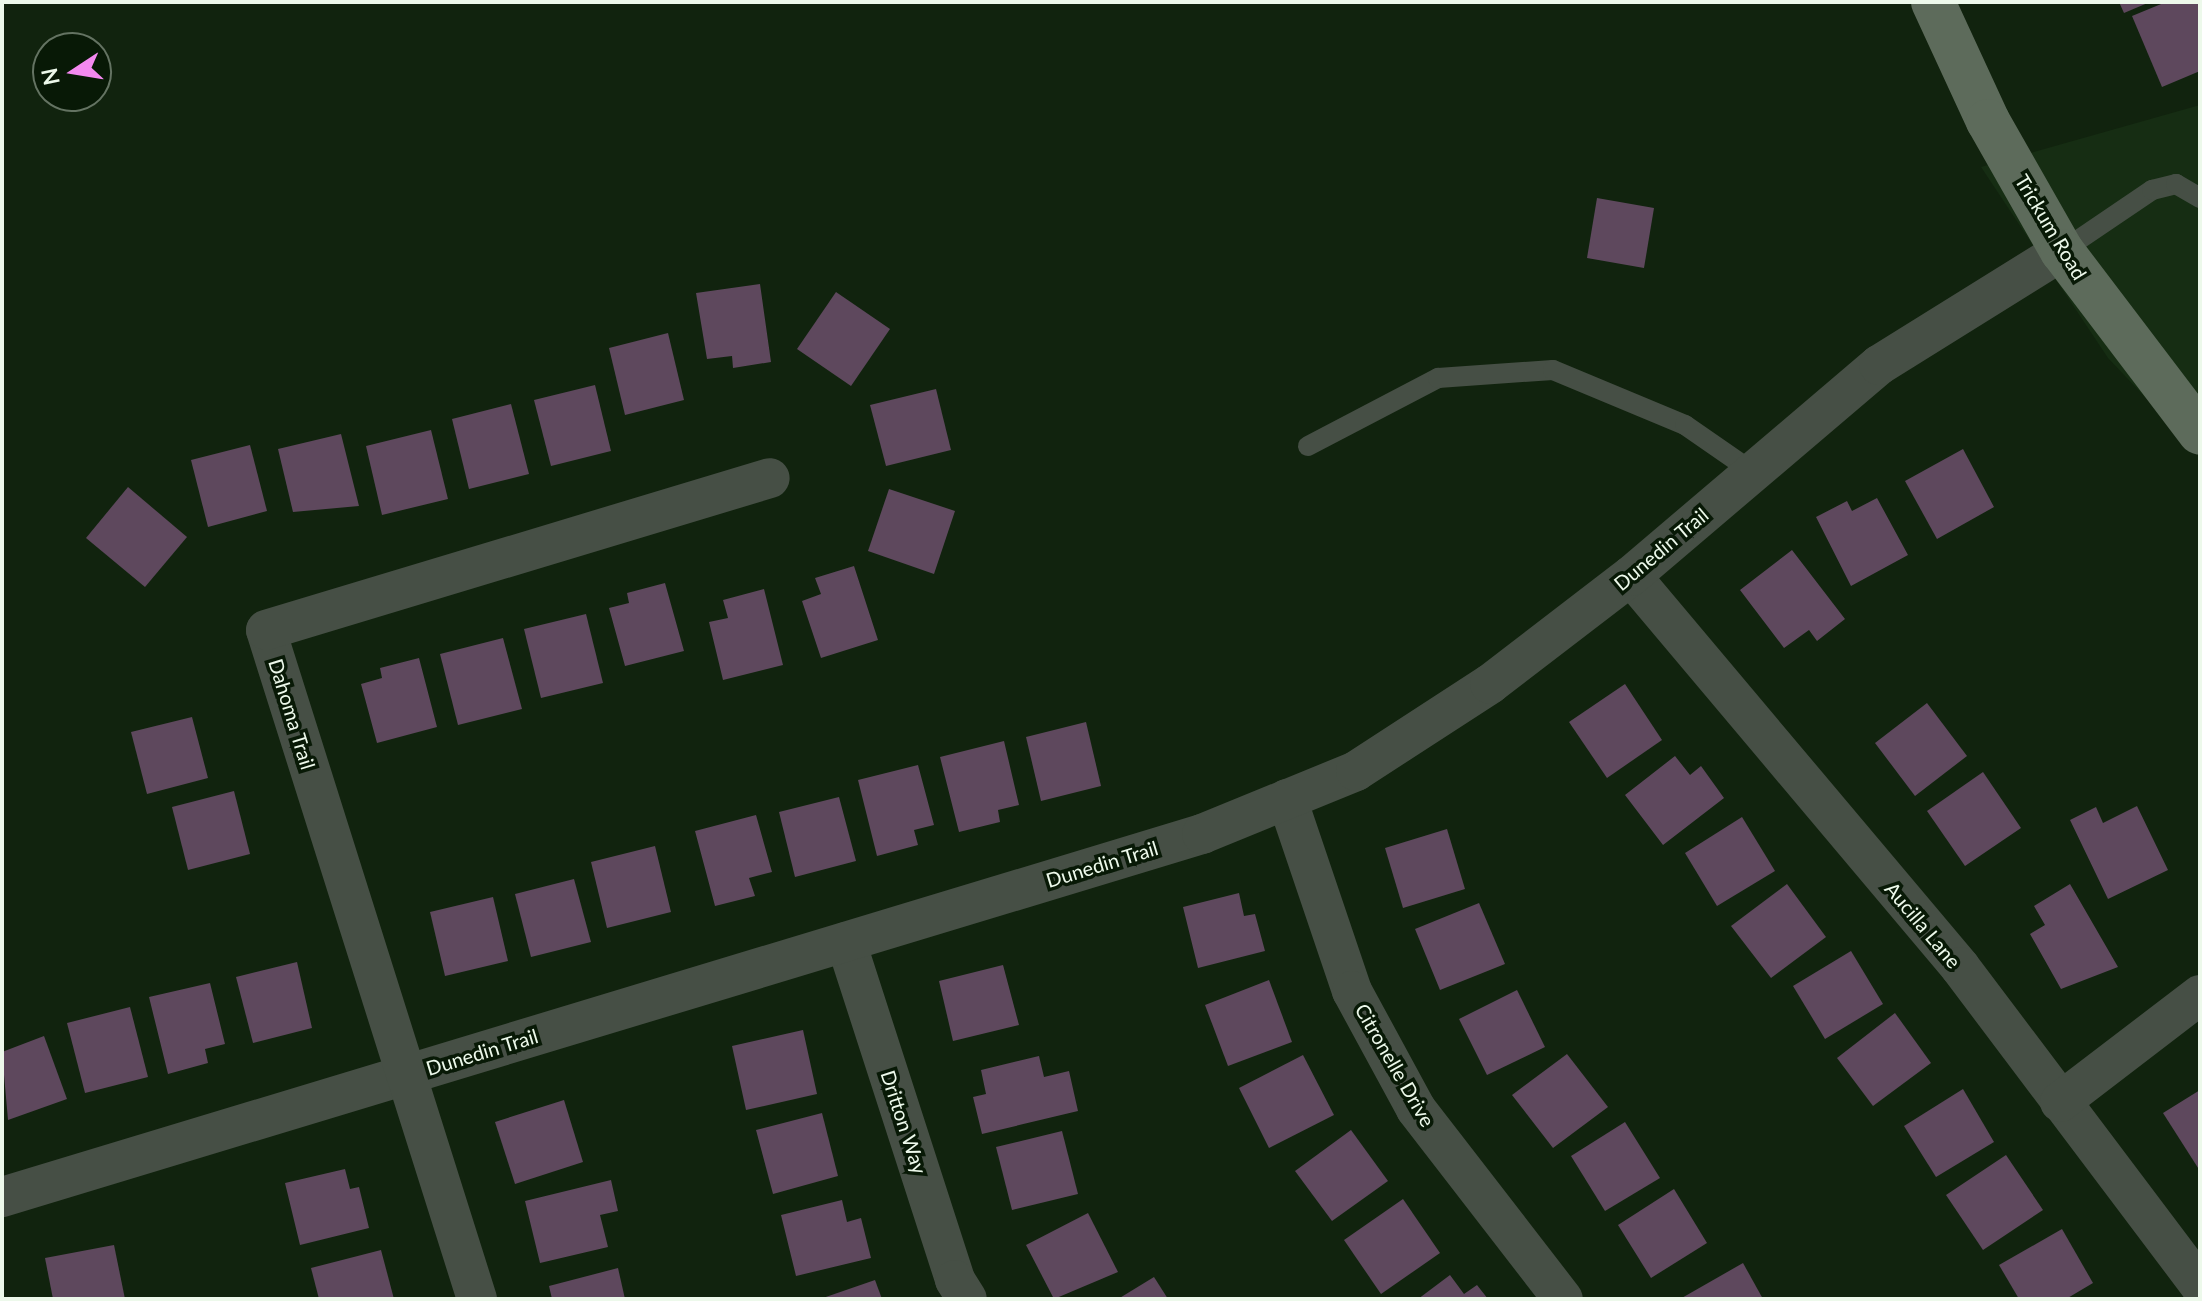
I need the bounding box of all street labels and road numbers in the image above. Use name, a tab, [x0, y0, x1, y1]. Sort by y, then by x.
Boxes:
street label: Trickum Road	[2010, 170, 2092, 284]
street label: Dunedin Trail	[1609, 502, 1713, 596]
street label: Dahoma Trail	[264, 655, 320, 773]
street label: Dunedin Trail	[1043, 836, 1161, 892]
street label: Aucilla Lane	[1880, 877, 1966, 973]
street label: Citronelle Drive	[1350, 999, 1440, 1131]
street label: Dunedin Trail	[423, 1024, 541, 1080]
street label: Dritton Way	[876, 1067, 932, 1177]

